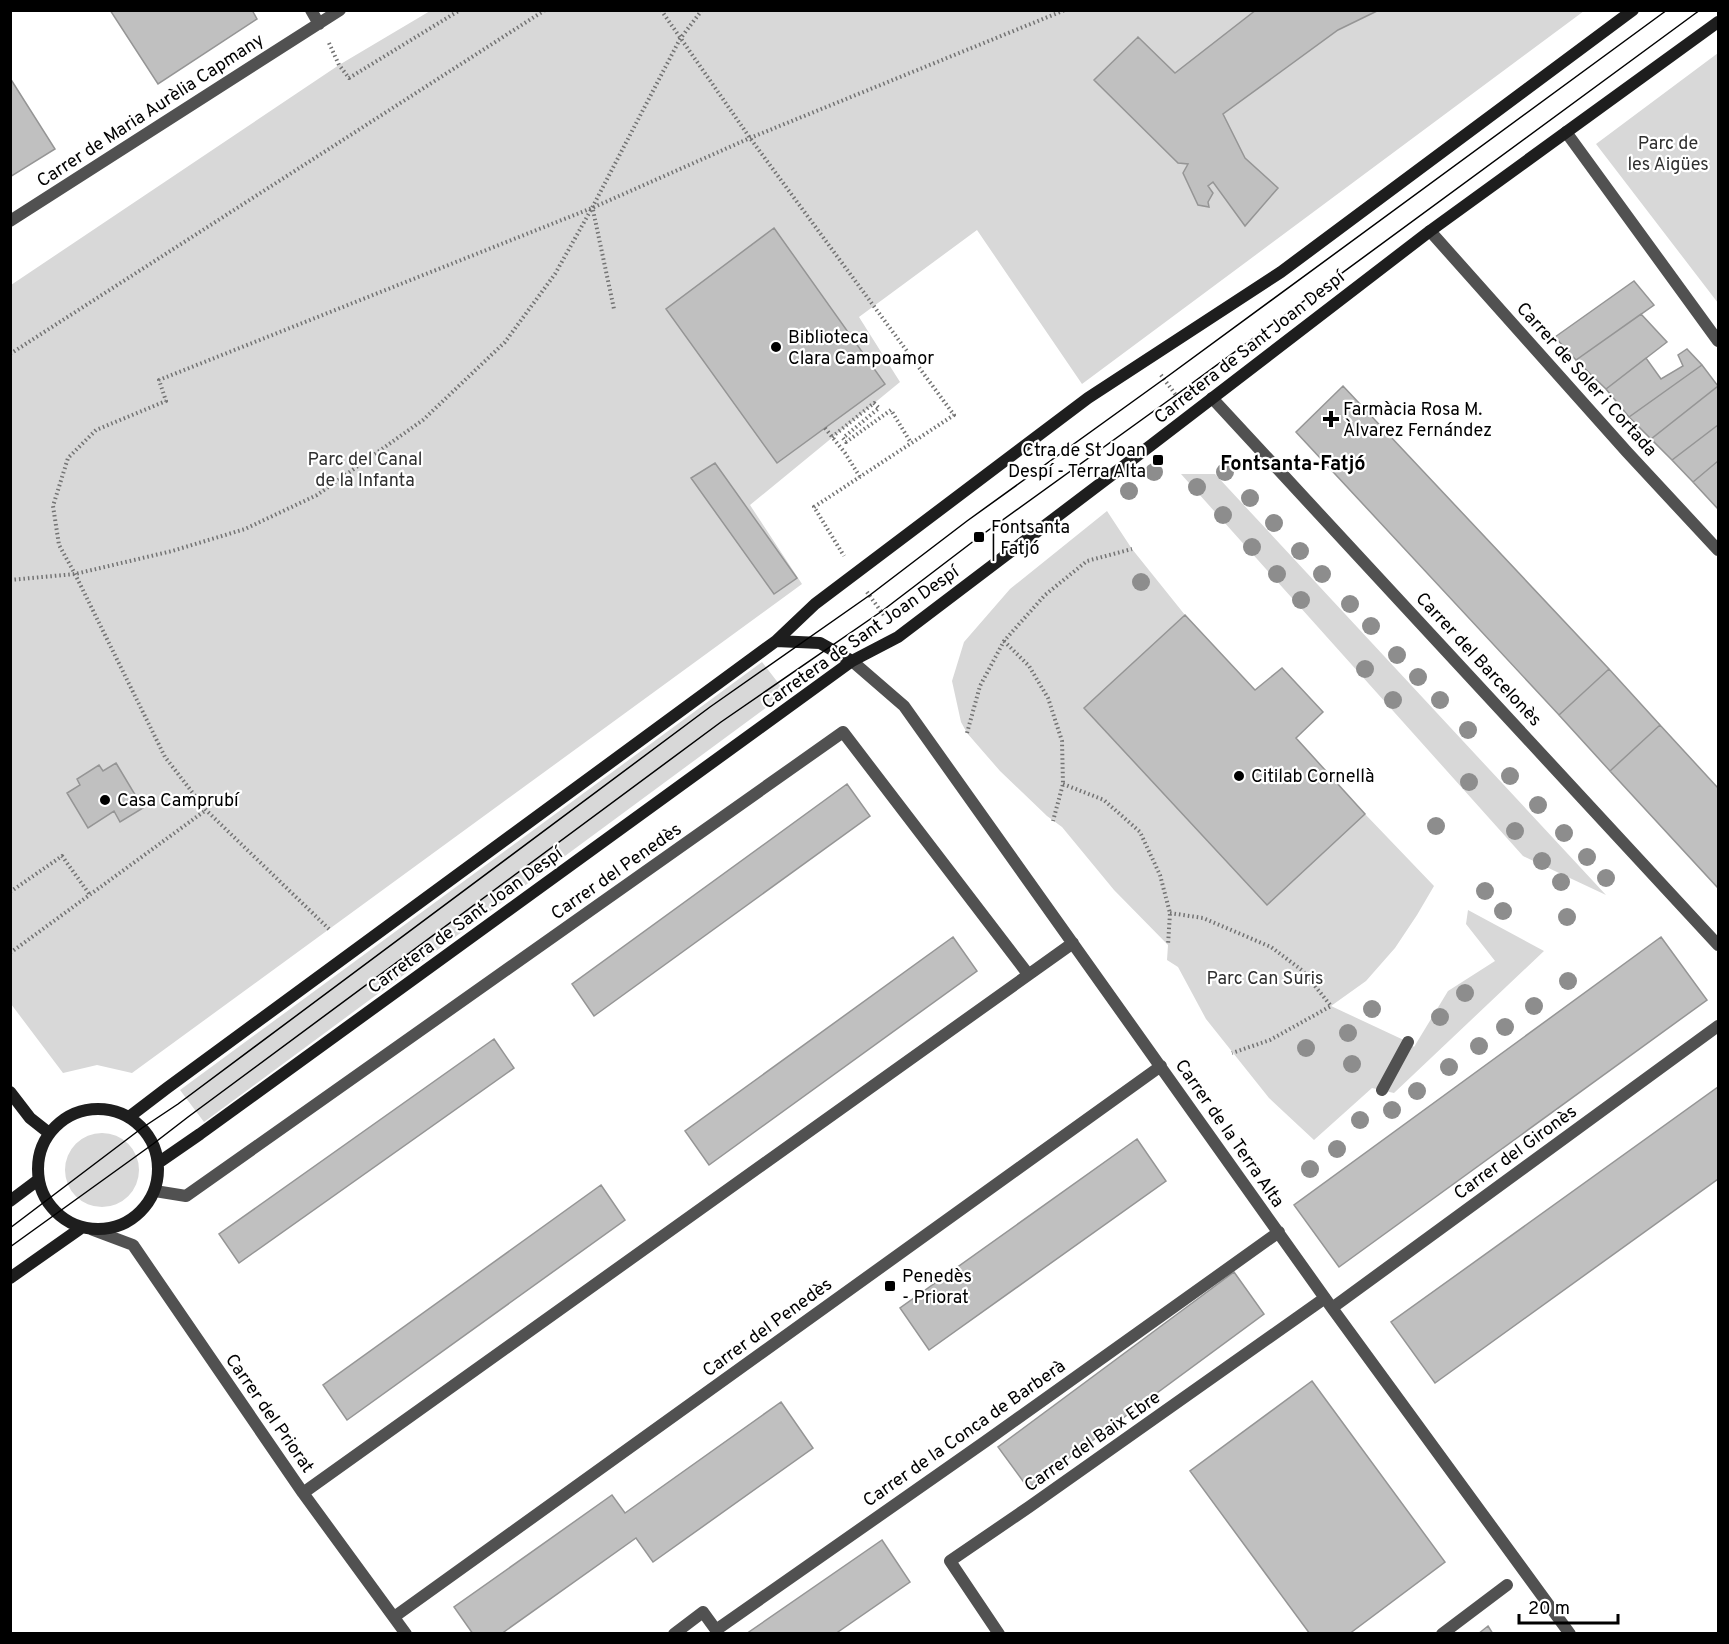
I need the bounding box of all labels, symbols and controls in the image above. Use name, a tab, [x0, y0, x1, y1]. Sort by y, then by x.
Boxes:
street label: Carrer de Maria Aurèlia Capmany	[33, 29, 269, 193]
park label: Parc de les Aigües	[1627, 133, 1709, 177]
street label: Carretera de Sant Joan Despí	[1150, 266, 1351, 430]
street label: Carrer de Soler i Cortada	[1510, 298, 1661, 462]
place label: Biblioteca Clara Campoamor	[788, 327, 934, 371]
marker: Biblioteca Clara Campoamor	[769, 340, 783, 354]
place label: Farmàcia Rosa M. Àlvarez Fernández	[1343, 399, 1492, 443]
marker: Farmàcia Rosa M. Àlvarez Fernández	[1324, 412, 1338, 426]
place label: Ctra de St Joan Despí - Terra Alta	[1008, 440, 1146, 484]
park label: Parc del Canal de la Infanta	[308, 449, 422, 493]
district label: Fontsanta-Fatjó	[1220, 452, 1366, 478]
marker: Ctra de St Joan Despí - Terra Alta	[1151, 453, 1165, 467]
place label: Fontsanta | Fatjó	[991, 517, 1070, 561]
marker: Fontsanta | Fatjó	[972, 530, 986, 544]
street label: Carretera de Sant Joan Despí	[758, 560, 965, 715]
street label: Carrer del Barcelonès	[1410, 588, 1546, 732]
place label: Citilab Cornellà	[1251, 766, 1374, 789]
marker: Citilab Cornellà	[1232, 769, 1246, 783]
place label: Casa Camprubí	[117, 790, 240, 813]
marker: Casa Camprubí	[98, 793, 112, 807]
street label: Carrer del Penedès	[547, 818, 687, 926]
street label: Carretera de Sant Joan Despí	[364, 842, 569, 1000]
park label: Parc Can Suris	[1206, 968, 1324, 991]
street label: Carrer de la Terra Alta	[1169, 1055, 1289, 1213]
street label: Carrer del Gironès	[1450, 1101, 1582, 1206]
place label: Penedès - Priorat	[902, 1266, 972, 1310]
street label: Carrer del Penedès	[699, 1273, 837, 1383]
marker: Penedès - Priorat	[883, 1279, 897, 1293]
street label: Carrer del Priorat	[219, 1350, 318, 1478]
street label: Carrer de la Conca de Barberà	[859, 1355, 1071, 1513]
street label: Carrer del Baix Ebre	[1020, 1387, 1166, 1498]
scale bar	[1519, 1587, 1618, 1625]
text: 20 m	[1528, 1598, 1570, 1621]

